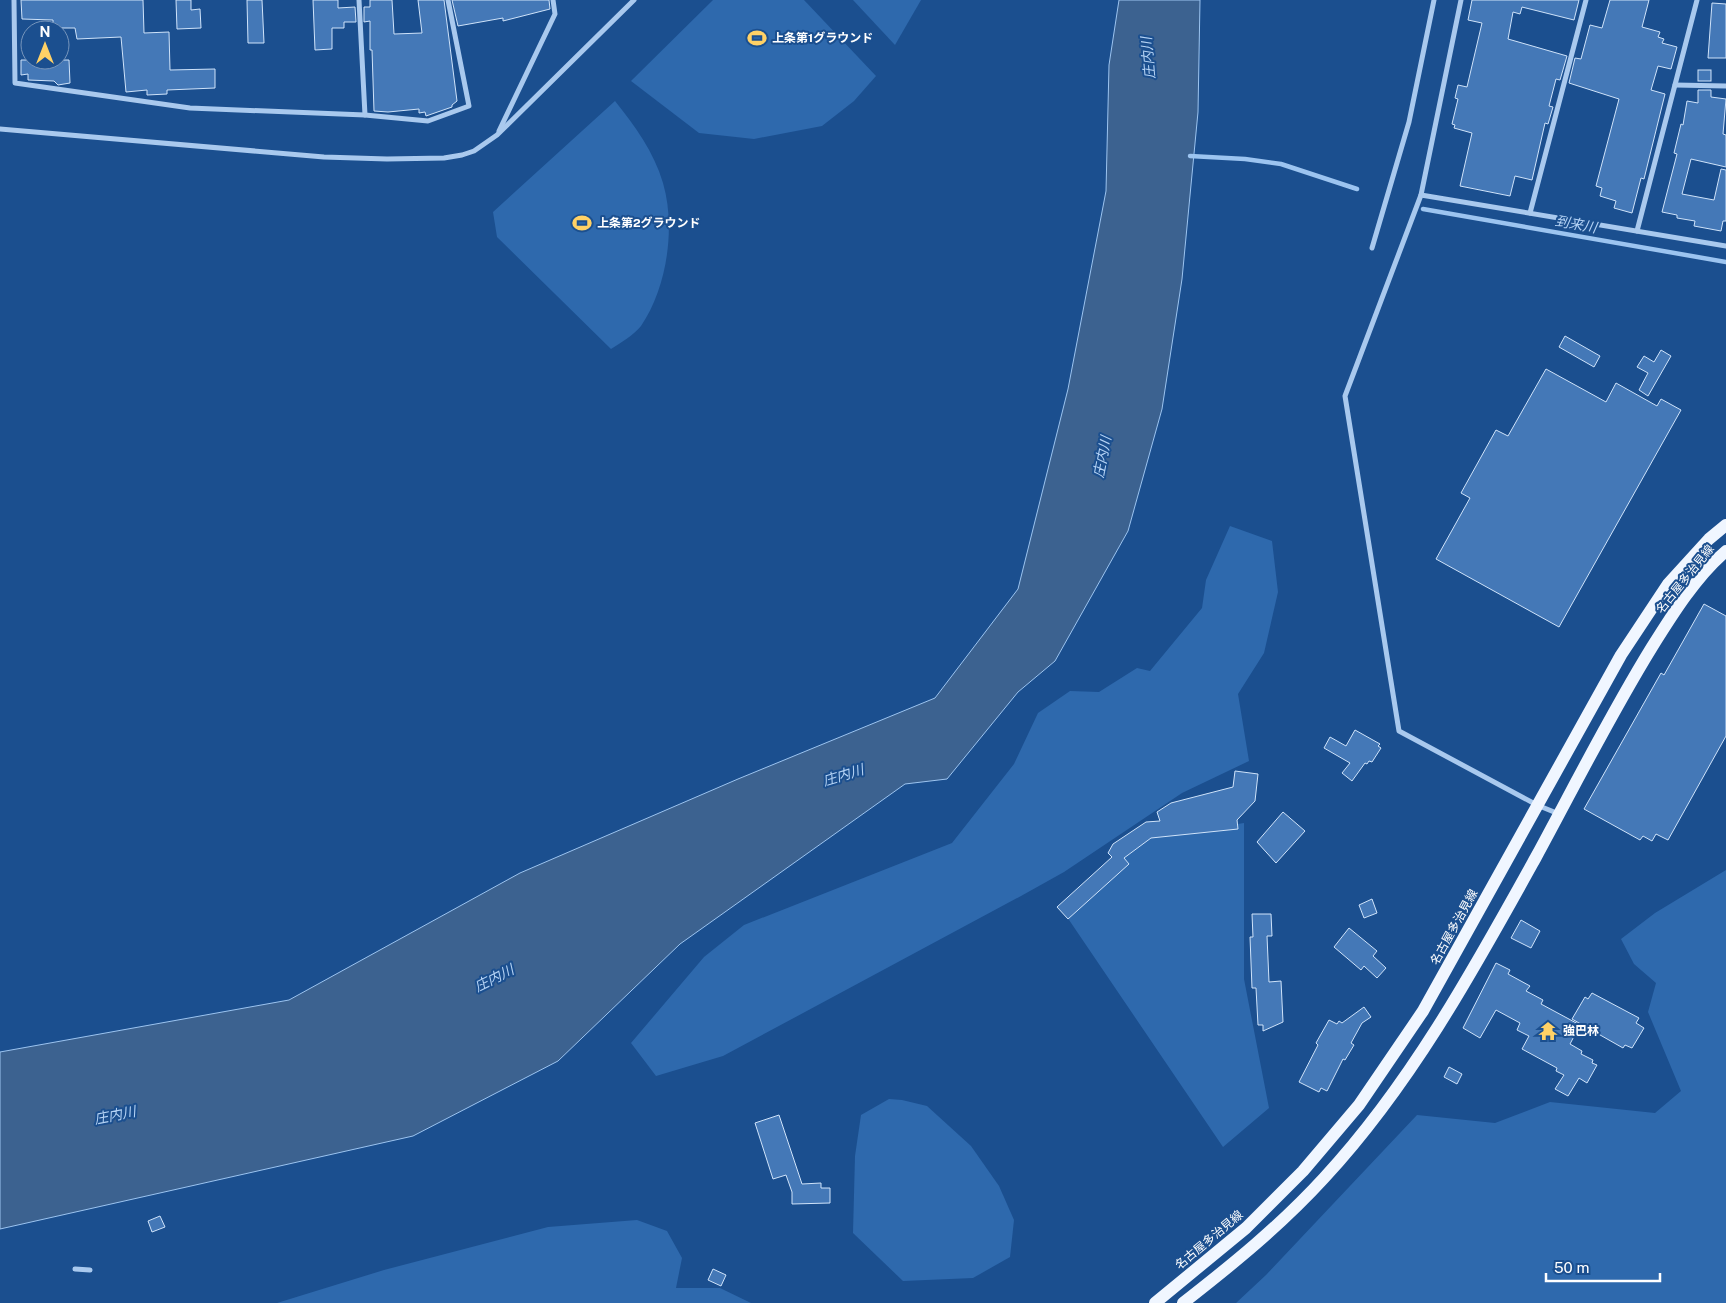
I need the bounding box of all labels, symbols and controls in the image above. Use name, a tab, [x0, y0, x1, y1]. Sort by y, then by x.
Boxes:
north arrow	[20, 20, 70, 70]
text: N	[40, 24, 50, 40]
sports icon: 上条第1グラウンド	[746, 27, 768, 49]
place label: 上条第1グラウンド	[772, 31, 873, 45]
water label: 庄内川	[1138, 34, 1158, 80]
sports icon: 上条第2グラウンド	[571, 212, 593, 234]
water label: 到来川	[1554, 212, 1600, 236]
place label: 上条第2グラウンド	[597, 216, 701, 230]
water label: 庄内川	[1090, 433, 1114, 479]
street label: 名古屋多治見線	[1653, 542, 1717, 616]
water label: 庄内川	[821, 761, 867, 789]
street label: 名古屋多治見線	[1428, 887, 1480, 967]
water label: 庄内川	[472, 960, 518, 995]
temple icon: 強巴林	[1537, 1020, 1559, 1042]
place label: 強巴林	[1563, 1024, 1599, 1038]
water label: 庄内川	[93, 1103, 139, 1127]
street label: 名古屋多治見線	[1172, 1208, 1246, 1272]
scale bar	[1546, 1250, 1660, 1282]
text: 50 m	[1554, 1259, 1589, 1276]

